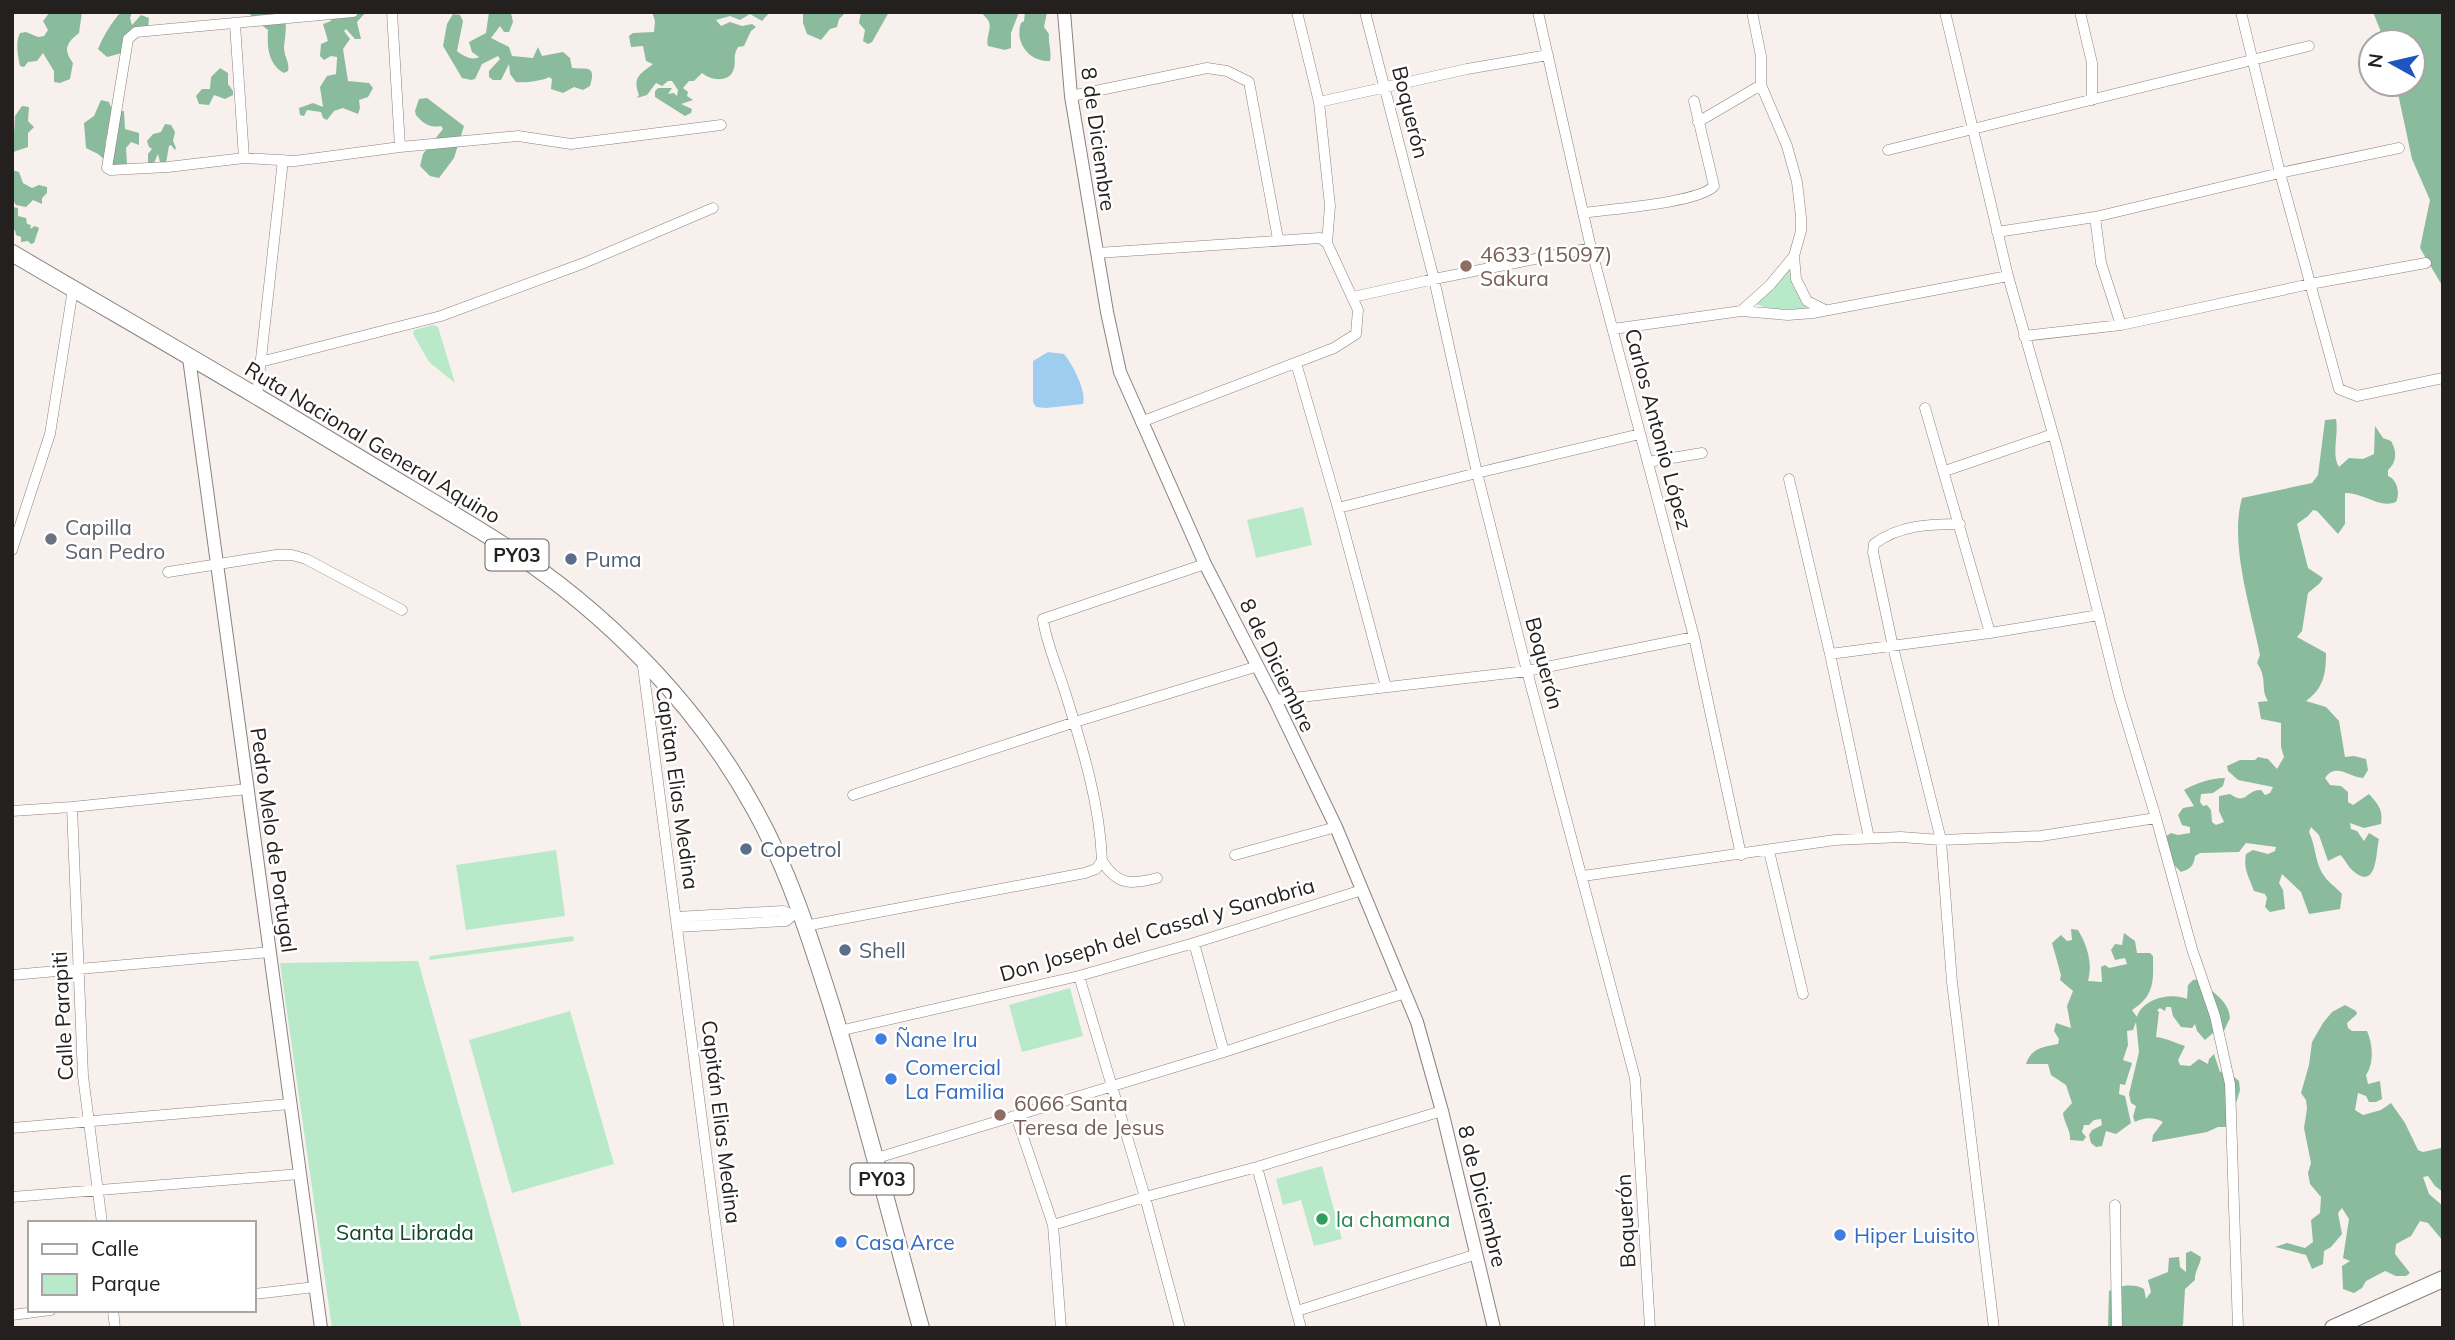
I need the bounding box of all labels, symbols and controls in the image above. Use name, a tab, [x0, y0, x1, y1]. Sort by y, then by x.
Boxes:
north arrow	[2357, 28, 2427, 98]
text: N	[2362, 52, 2388, 69]
street label: Boquerón	[1387, 63, 1435, 161]
street label: 8 de Diciembre	[1076, 65, 1122, 213]
place label: 4633 (15097) Sakura	[1480, 241, 1612, 291]
marker: 4633 (15097) Sakura	[1458, 258, 1474, 274]
street label: Carlos Antonio López	[1620, 326, 1698, 532]
street label: Ruta Nacional General Aquino	[240, 355, 506, 529]
place label: Capilla San Pedro	[65, 514, 165, 564]
marker: Capilla San Pedro	[43, 531, 59, 547]
road number: PY03	[486, 540, 548, 570]
place label: Puma	[585, 546, 642, 572]
marker: Puma	[563, 551, 579, 567]
street label: 8 de Diciembre	[1235, 594, 1321, 736]
street label: Boquerón	[1520, 614, 1570, 712]
street label: Capitan Elias Medina	[651, 685, 705, 891]
street label: Pedro Melo de Portugal	[245, 726, 303, 954]
place label: Copetrol	[760, 836, 841, 862]
marker: Copetrol	[738, 841, 754, 857]
street label: Don Joseph del Cassal y Sanabria	[996, 871, 1318, 987]
place label: Shell	[859, 937, 906, 963]
marker: Shell	[837, 942, 853, 958]
street label: Calle Parapiti	[46, 951, 78, 1081]
street label: Capitán Elias Medina	[697, 1019, 747, 1225]
place label: Ñane Iru	[895, 1026, 978, 1052]
marker: Ñane Iru	[873, 1031, 889, 1047]
place label: Comercial La Familia	[905, 1054, 1005, 1104]
marker: Comercial La Familia	[883, 1071, 899, 1087]
place label: 6066 Santa Teresa de Jesus	[1014, 1090, 1165, 1140]
marker: 6066 Santa Teresa de Jesus	[992, 1107, 1008, 1123]
street label: 8 de Diciembre	[1453, 1122, 1513, 1270]
road number: PY03	[850, 1163, 914, 1194]
street label: Boquerón	[1610, 1173, 1640, 1269]
place label: la chamana	[1336, 1206, 1450, 1232]
marker: la chamana	[1314, 1211, 1330, 1227]
park label: Santa Librada	[336, 1219, 474, 1245]
legend	[28, 1221, 256, 1312]
place label: Hiper Luisito	[1854, 1222, 1975, 1248]
marker: Hiper Luisito	[1832, 1227, 1848, 1243]
place label: Casa Arce	[855, 1229, 955, 1255]
marker: Casa Arce	[833, 1234, 849, 1250]
text: Calle	[91, 1235, 139, 1261]
text: Parque	[91, 1270, 160, 1296]

